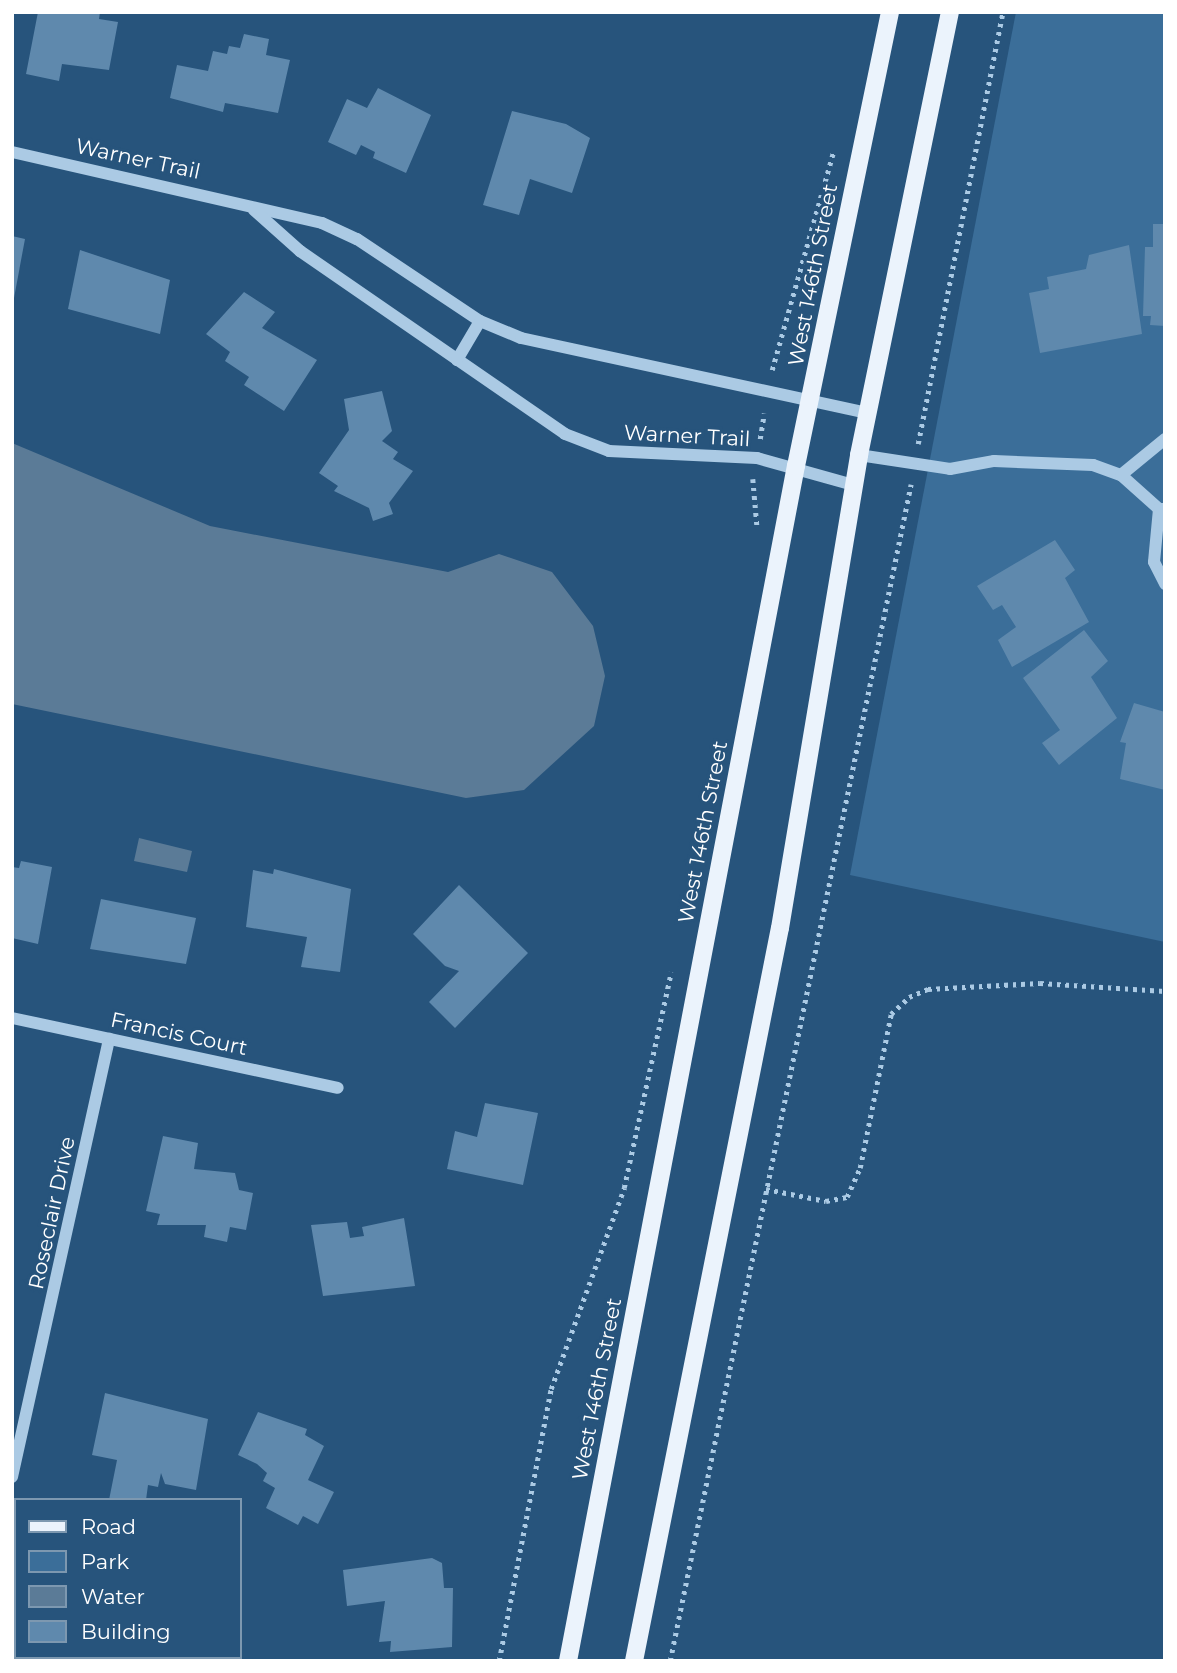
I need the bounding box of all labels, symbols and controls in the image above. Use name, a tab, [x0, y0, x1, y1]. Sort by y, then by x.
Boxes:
street label: Warner Trail	[73, 134, 203, 184]
street label: West 146th Street	[783, 182, 843, 368]
street label: Warner Trail	[623, 420, 751, 452]
street label: West 146th Street	[673, 739, 733, 925]
street label: Francis Court	[108, 1007, 250, 1061]
street label: Roseclair Drive	[24, 1134, 80, 1292]
street label: West 146th Street	[567, 1296, 627, 1482]
legend	[14, 1498, 242, 1659]
text: Road	[81, 1514, 136, 1539]
text: Park	[81, 1549, 129, 1574]
text: Water	[81, 1584, 145, 1609]
text: Building	[81, 1619, 171, 1644]

